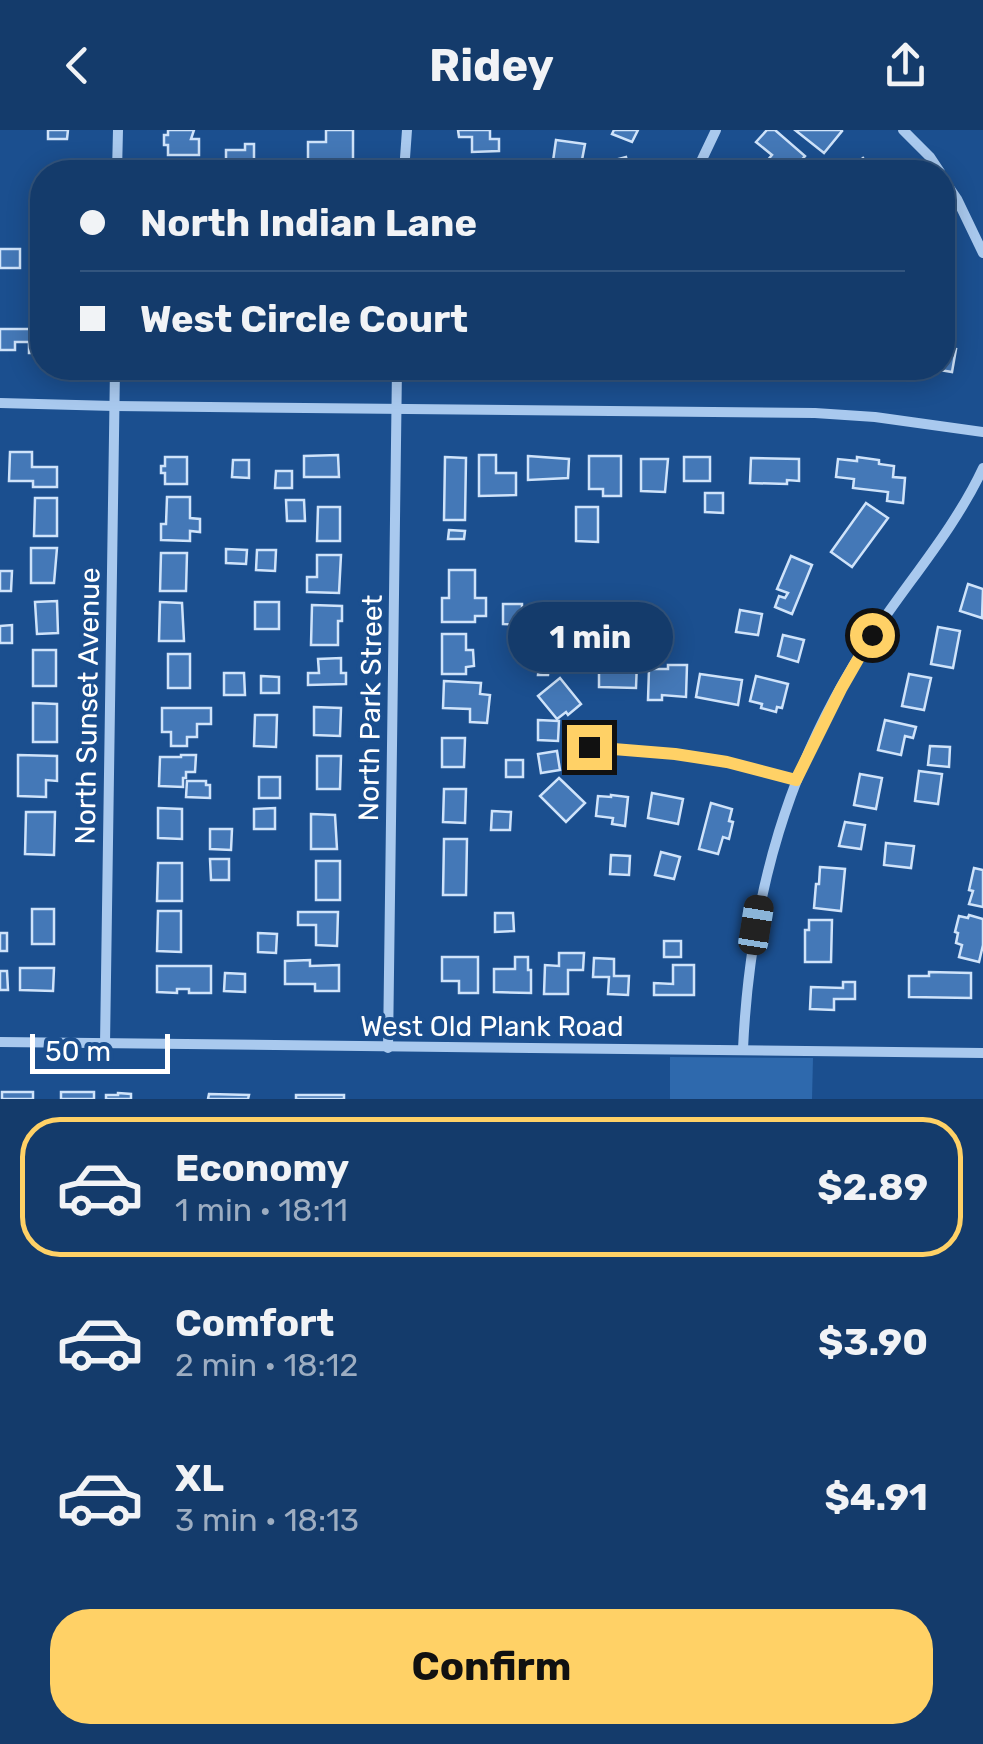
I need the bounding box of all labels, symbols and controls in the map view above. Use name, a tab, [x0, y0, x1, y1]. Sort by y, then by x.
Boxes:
icon: back	[50, 38, 105, 93]
icon: share	[878, 38, 933, 93]
text: Ridey	[429, 39, 554, 92]
text: North Indian Lane	[140, 200, 477, 246]
text: West Circle Court	[140, 296, 468, 342]
street label: North Sunset Avenue	[69, 567, 106, 845]
street label: North Park Street	[352, 594, 389, 822]
callout: 1 min	[506, 602, 672, 672]
route start	[850, 613, 895, 658]
text: 1 min	[550, 618, 631, 656]
route end	[567, 725, 612, 770]
car	[736, 893, 776, 957]
street label: West Old Plank Road	[360, 1010, 624, 1043]
scale bar	[30, 1029, 170, 1074]
text: 50 m	[45, 1035, 111, 1068]
icon: car	[55, 1142, 145, 1232]
text: Economy	[175, 1145, 349, 1191]
text: $2.89	[817, 1164, 928, 1210]
text: 1 min · 18:11	[175, 1191, 348, 1229]
icon: car	[55, 1297, 145, 1387]
text: Comfort	[175, 1300, 334, 1346]
text: $3.90	[818, 1319, 928, 1365]
text: 2 min · 18:12	[175, 1346, 358, 1384]
icon: car	[55, 1452, 145, 1542]
text: XL	[175, 1455, 224, 1501]
text: $4.91	[824, 1474, 928, 1520]
text: 3 min · 18:13	[175, 1501, 359, 1539]
button: Confirm	[50, 1609, 933, 1724]

